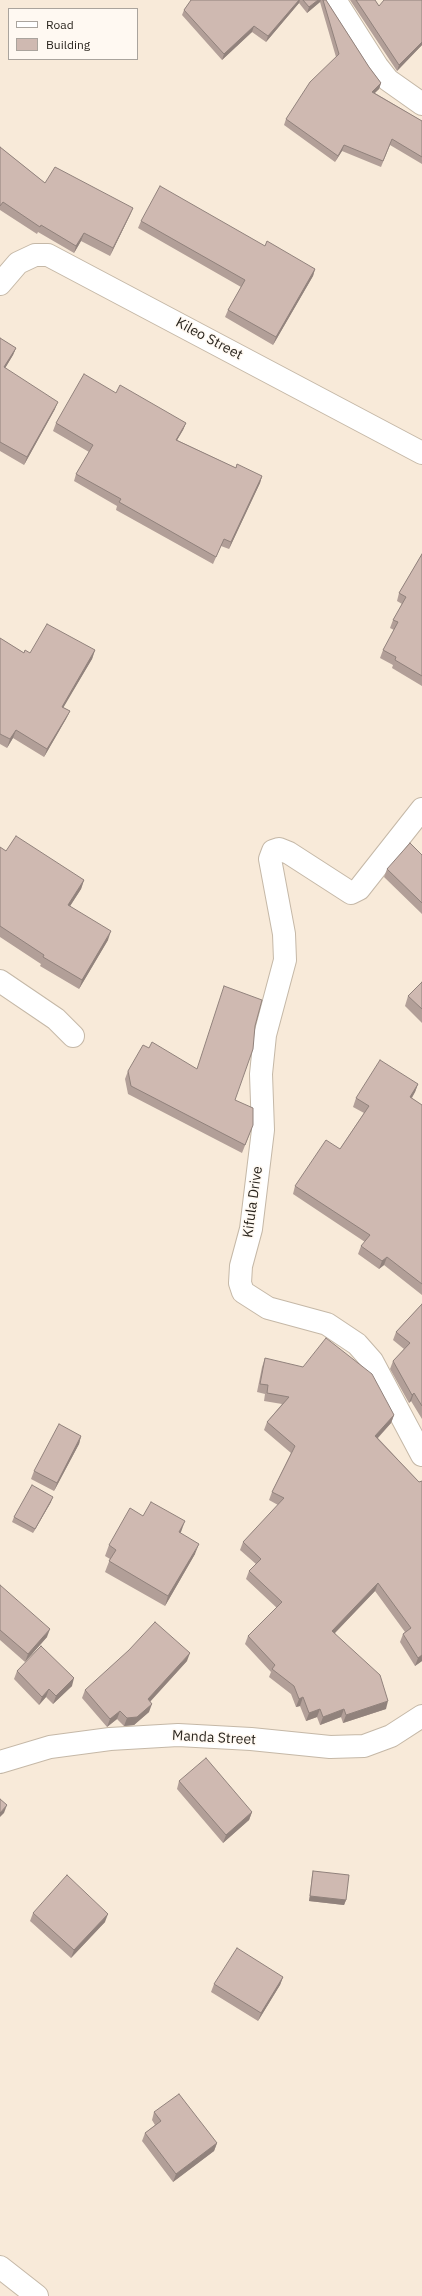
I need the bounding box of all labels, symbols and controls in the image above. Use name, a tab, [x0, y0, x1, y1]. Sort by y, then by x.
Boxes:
legend	[8, 8, 138, 60]
text: Road	[46, 17, 74, 32]
text: Building	[46, 37, 90, 52]
street label: Kileo Street	[173, 314, 245, 364]
street label: Kifula Drive	[240, 1165, 266, 1239]
street label: Manda Street	[172, 1727, 256, 1749]

